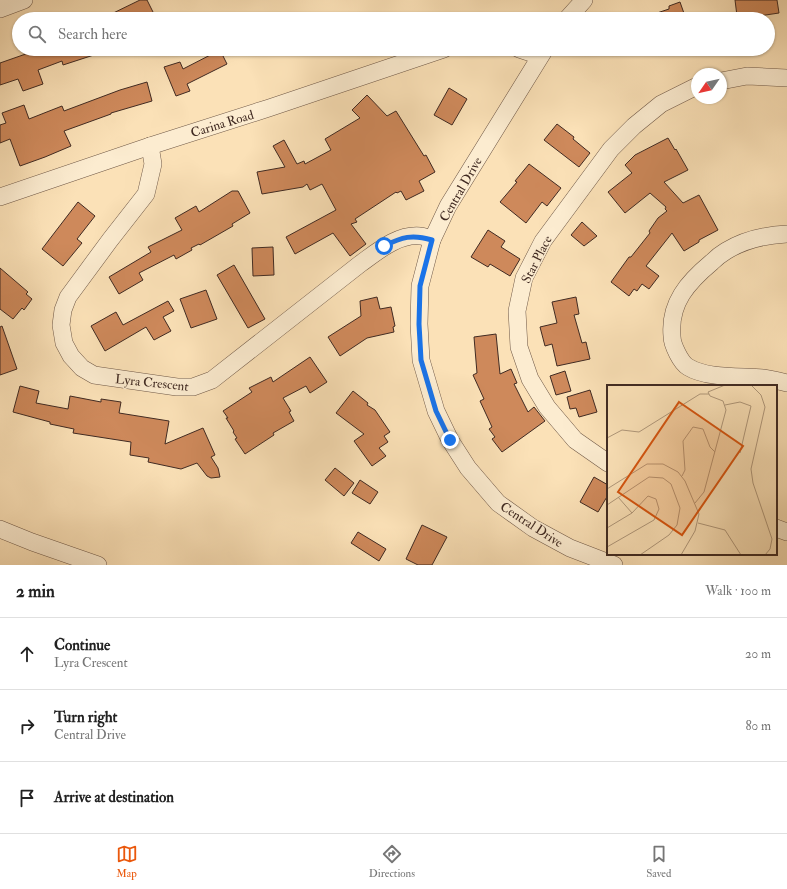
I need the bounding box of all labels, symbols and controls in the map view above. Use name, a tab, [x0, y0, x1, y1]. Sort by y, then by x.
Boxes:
search box	[12, 12, 775, 56]
icon: search	[26, 23, 48, 45]
text: Search here	[58, 25, 127, 44]
north arrow	[691, 68, 727, 104]
street label: Carina Road	[189, 107, 256, 141]
street label: Central Drive	[436, 154, 486, 225]
street label: Star Place	[518, 232, 556, 286]
route start	[375, 237, 393, 255]
street label: Lyra Crescent	[114, 371, 189, 396]
inset map	[607, 385, 777, 555]
route end	[441, 431, 459, 449]
street label: Central Drive	[497, 499, 566, 551]
text: 2 min	[16, 581, 55, 602]
text: Walk · 100 m	[705, 583, 771, 599]
text: Continue	[54, 636, 110, 655]
icon: ahead	[16, 643, 38, 665]
text: 20 m	[745, 646, 771, 662]
text: Lyra Crescent	[54, 655, 128, 671]
text: Turn right	[54, 708, 117, 727]
icon: right	[16, 715, 38, 737]
text: 80 m	[745, 718, 771, 734]
text: Central Drive	[54, 727, 126, 743]
icon: arrive	[16, 787, 38, 809]
text: Arrive at destination	[54, 788, 174, 807]
tab: Map	[116, 843, 138, 880]
tab: Directions	[369, 843, 415, 880]
tab: Saved	[646, 843, 671, 880]

